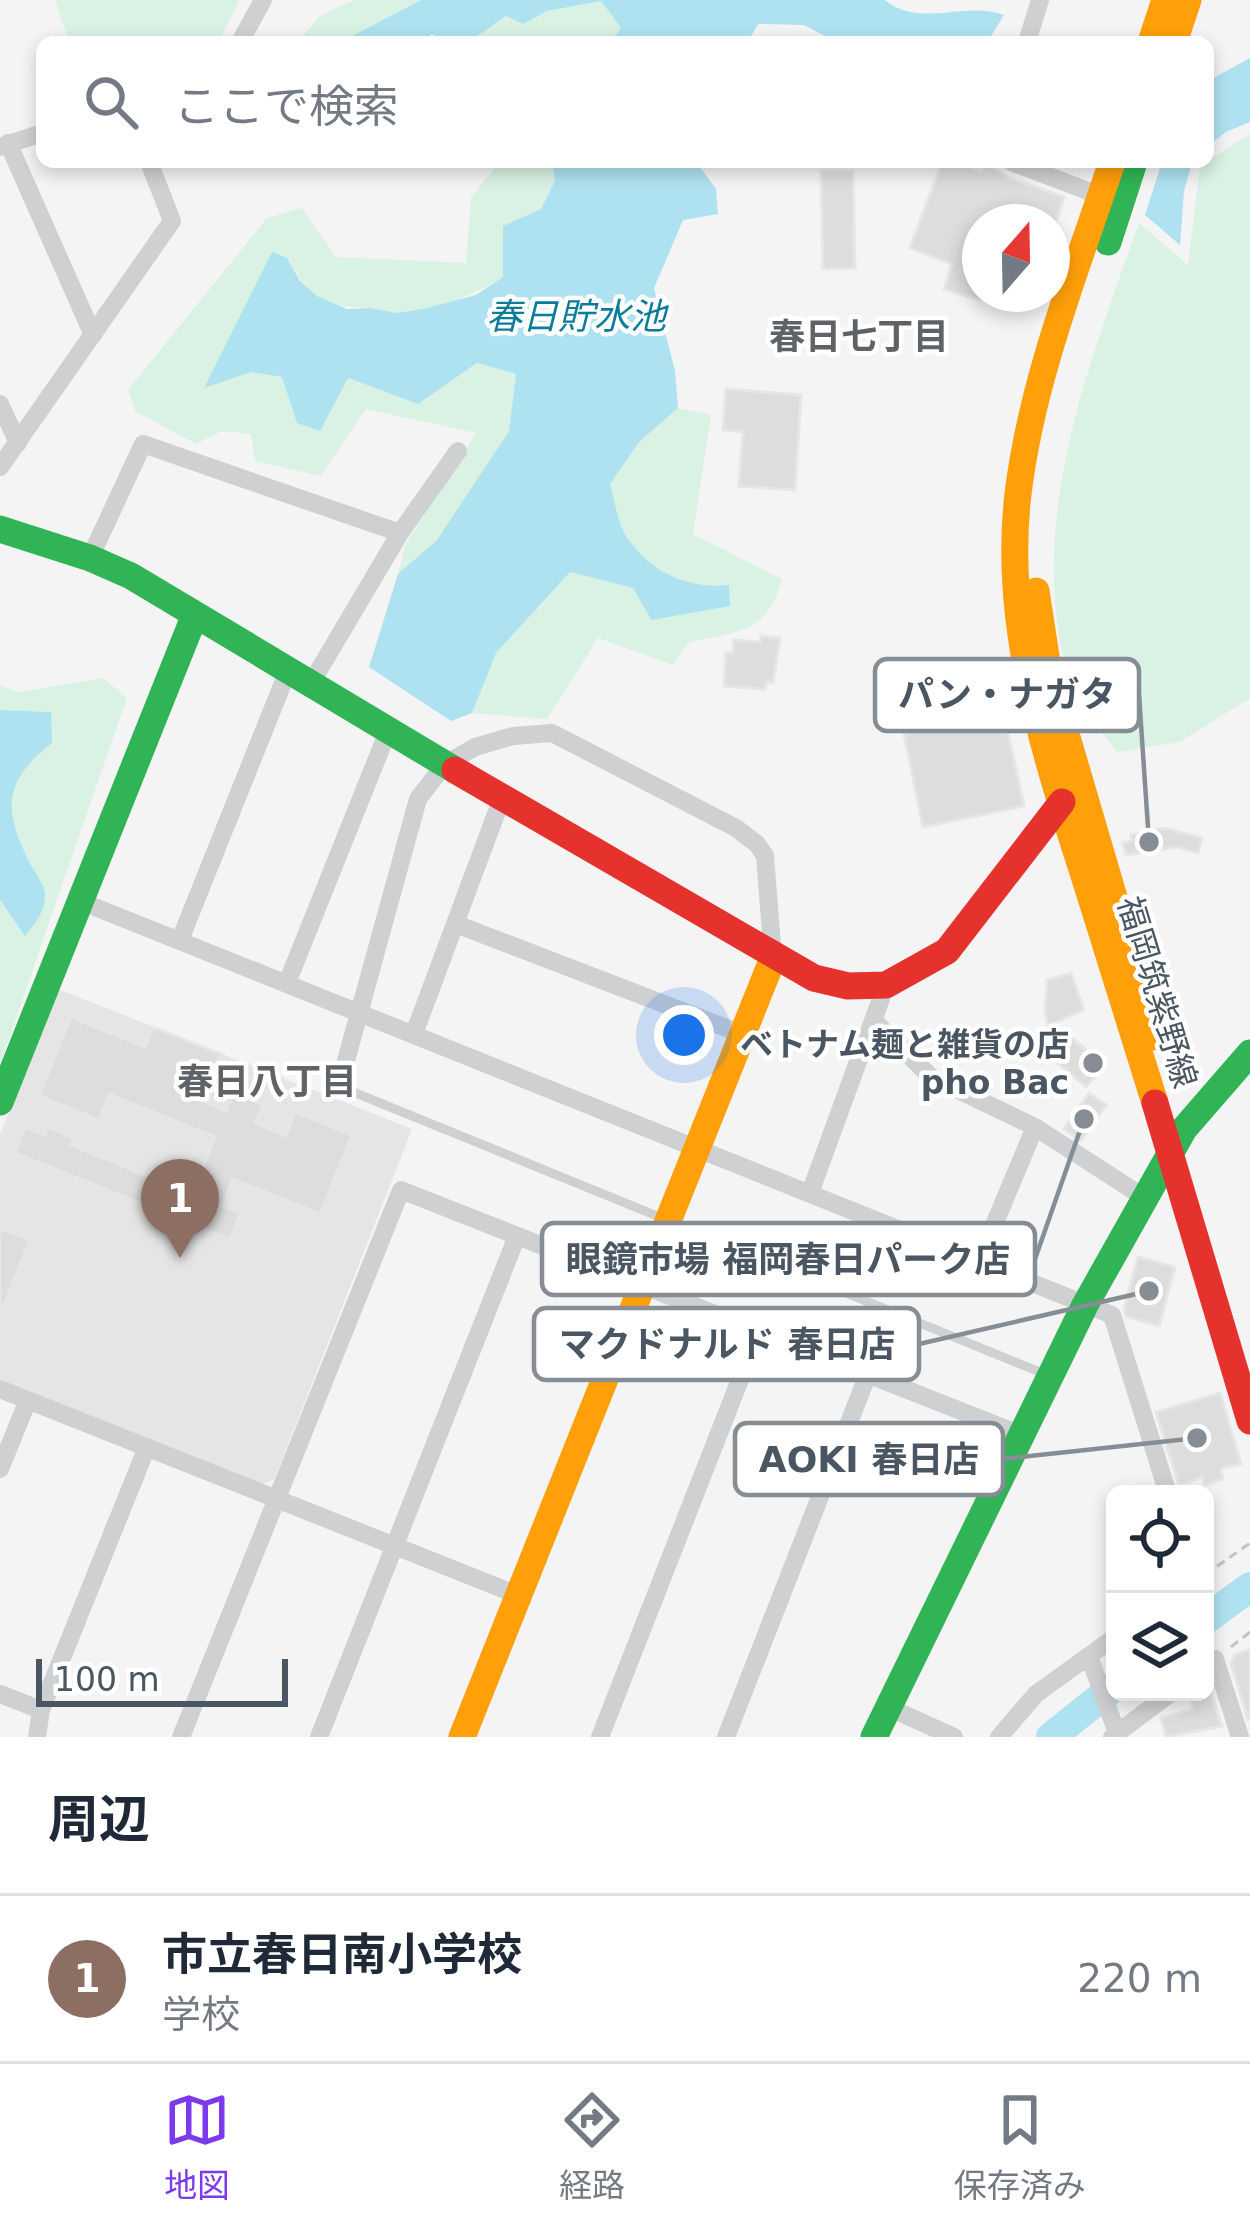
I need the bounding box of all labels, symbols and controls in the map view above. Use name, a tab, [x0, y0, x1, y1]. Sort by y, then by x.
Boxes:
search box	[36, 36, 1214, 168]
icon: search	[78, 69, 144, 135]
text: ここで検索	[174, 80, 399, 133]
north arrow	[962, 204, 1070, 312]
water label: 春日貯水池	[486, 296, 669, 337]
district label: 春日七丁目	[769, 316, 949, 357]
callout: パン・ナガタ	[875, 659, 1139, 731]
text: パン・ナガタ	[898, 674, 1116, 715]
street label: 福岡筑紫野線	[1110, 892, 1205, 1093]
your location	[654, 1005, 714, 1065]
place label: ベトナム麺と雑貨の店 pho Bac	[740, 1025, 1069, 1102]
marker: ベトナム麺と雑貨の店 pho Bac	[1080, 1050, 1106, 1076]
district label: 春日八丁目	[177, 1061, 357, 1102]
pin: 1	[141, 1159, 219, 1258]
callout: 眼鏡市場 福岡春日パーク店	[542, 1223, 1035, 1295]
text: 眼鏡市場 福岡春日パーク店	[566, 1239, 1010, 1280]
callout: マクドナルド 春日店	[534, 1308, 919, 1380]
text: マクドナルド 春日店	[559, 1324, 895, 1365]
callout: AOKI 春日店	[735, 1423, 1003, 1495]
text: AOKI 春日店	[759, 1439, 979, 1480]
map controls	[1106, 1485, 1214, 1701]
button: locate	[1106, 1485, 1214, 1593]
button: layers	[1106, 1593, 1214, 1701]
scale bar	[36, 1653, 288, 1706]
text: 100 m	[54, 1660, 160, 1699]
text: 周辺	[48, 1790, 150, 1849]
text: 市立春日南小学校	[162, 1928, 522, 1981]
text: 1	[73, 1956, 101, 2001]
text: 220 m	[1077, 1956, 1202, 2001]
text: 学校	[162, 1992, 240, 2037]
tab: 地図	[164, 2087, 230, 2207]
tab: 経路	[559, 2087, 625, 2207]
tab: 保存済み	[954, 2087, 1086, 2207]

